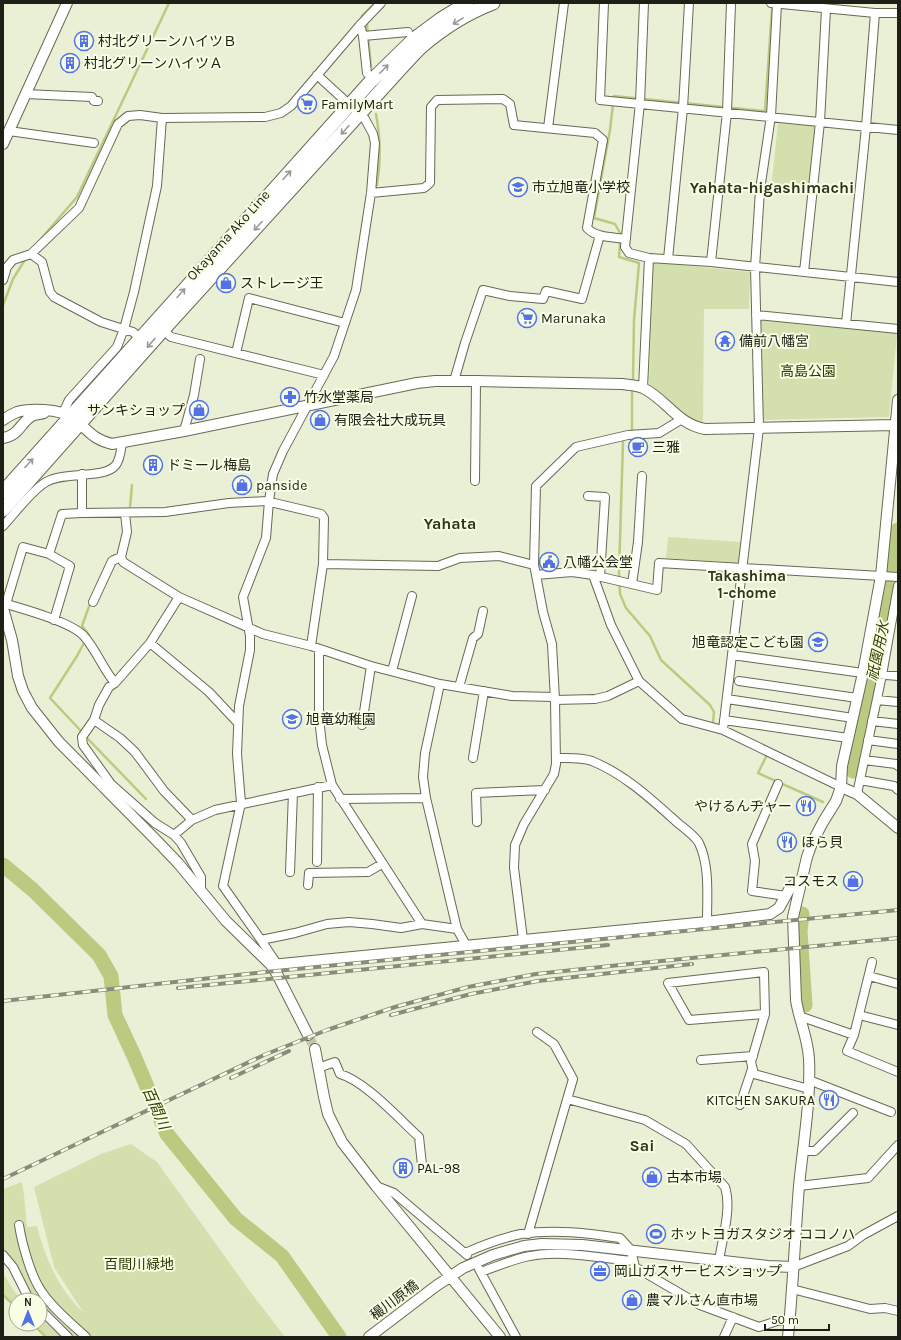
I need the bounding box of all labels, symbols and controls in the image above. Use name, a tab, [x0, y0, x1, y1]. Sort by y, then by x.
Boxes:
one-way arrow	[452, 17, 464, 25]
building icon: 村北グリーンハイツＢ	[73, 30, 95, 52]
place label: 村北グリーンハイツＢ	[98, 33, 237, 50]
building icon: 村北グリーンハイツＡ	[59, 52, 81, 74]
place label: 村北グリーンハイツＡ	[84, 55, 223, 72]
one-way arrow	[379, 64, 389, 74]
supermarket icon: FamilyMart	[296, 93, 318, 115]
place label: FamilyMart	[321, 96, 393, 113]
one-way arrow	[341, 125, 350, 135]
one-way arrow	[282, 171, 291, 181]
school or university icon: 市立旭竜小学校	[507, 176, 529, 198]
district label: Yahata-higashimachi	[690, 178, 854, 197]
place label: 市立旭竜小学校	[532, 179, 630, 196]
street label: Okayama Ako Line	[183, 186, 274, 284]
one-way arrow	[253, 221, 262, 231]
shop icon: ストレージ王	[215, 272, 237, 294]
place label: ストレージ王	[240, 275, 324, 292]
one-way arrow	[176, 288, 186, 298]
supermarket icon: Marunaka	[516, 307, 538, 329]
place label: Marunaka	[541, 310, 606, 327]
temple icon: 備前八幡宮	[714, 330, 736, 352]
place label: 備前八幡宮	[739, 333, 809, 350]
one-way arrow	[147, 338, 156, 348]
park label: 高島公園	[780, 363, 836, 380]
pharmacy icon: 竹水堂薬局	[279, 386, 301, 408]
place label: 竹水堂薬局	[304, 389, 374, 406]
shop icon: サンキショップ	[188, 399, 210, 421]
place label: サンキショップ	[87, 402, 185, 419]
shop icon: 有限会社大成玩具	[309, 409, 331, 431]
place label: 有限会社大成玩具	[334, 412, 446, 429]
cafe icon: 三雅	[627, 436, 649, 458]
place label: 三雅	[652, 439, 680, 456]
building icon: ドミール梅島	[142, 454, 164, 476]
place label: ドミール梅島	[167, 457, 251, 474]
one-way arrow	[25, 458, 34, 468]
shop icon: panside	[231, 474, 253, 496]
place label: panside	[256, 477, 307, 494]
district label: Yahata	[424, 514, 476, 533]
public building icon: 八幡公会堂	[538, 551, 560, 573]
place label: 八幡公会堂	[563, 554, 633, 571]
district label: Takashima 1-chome	[708, 567, 786, 602]
water label: 祇園用水	[863, 618, 893, 682]
school or university icon: 旭竜認定こども園	[807, 631, 829, 653]
place label: 旭竜認定こども園	[692, 634, 804, 651]
school or university icon: 旭竜幼稚園	[281, 708, 303, 730]
place label: 旭竜幼稚園	[306, 711, 376, 728]
restaurant icon: やけるんヂャー	[795, 795, 817, 817]
place label: やけるんヂャー	[694, 798, 792, 815]
restaurant icon: ほら貝	[776, 831, 798, 853]
place label: ほら貝	[801, 834, 843, 851]
shop icon: コスモス	[842, 870, 864, 892]
place label: コスモス	[783, 873, 839, 890]
water label: 百間川	[139, 1084, 174, 1134]
restaurant icon: KITCHEN SAKURA	[818, 1089, 840, 1111]
place label: KITCHEN SAKURA	[706, 1092, 815, 1109]
district label: Sai	[630, 1136, 654, 1155]
building icon: PAL-98	[392, 1157, 414, 1179]
place label: PAL-98	[417, 1160, 460, 1177]
shop icon: 古本市場	[641, 1166, 663, 1188]
place label: 古本市場	[666, 1169, 722, 1186]
sports icon: ホットヨガスタジオ ココノハ	[645, 1223, 667, 1245]
place label: ホットヨガスタジオ ココノハ	[670, 1226, 855, 1243]
park label: 百間川緑地	[104, 1256, 174, 1273]
office icon: 岡山ガスサービスショップ	[589, 1260, 611, 1282]
place label: 岡山ガスサービスショップ	[614, 1263, 782, 1280]
street label: 穝川原橋	[367, 1277, 422, 1324]
shop icon: 農マルさん直市場	[621, 1289, 643, 1311]
north arrow	[8, 1292, 48, 1332]
place label: 農マルさん直市場	[646, 1292, 758, 1309]
text: N	[24, 1296, 32, 1309]
scale bar	[765, 1306, 829, 1332]
text: 50 m	[771, 1313, 799, 1327]

